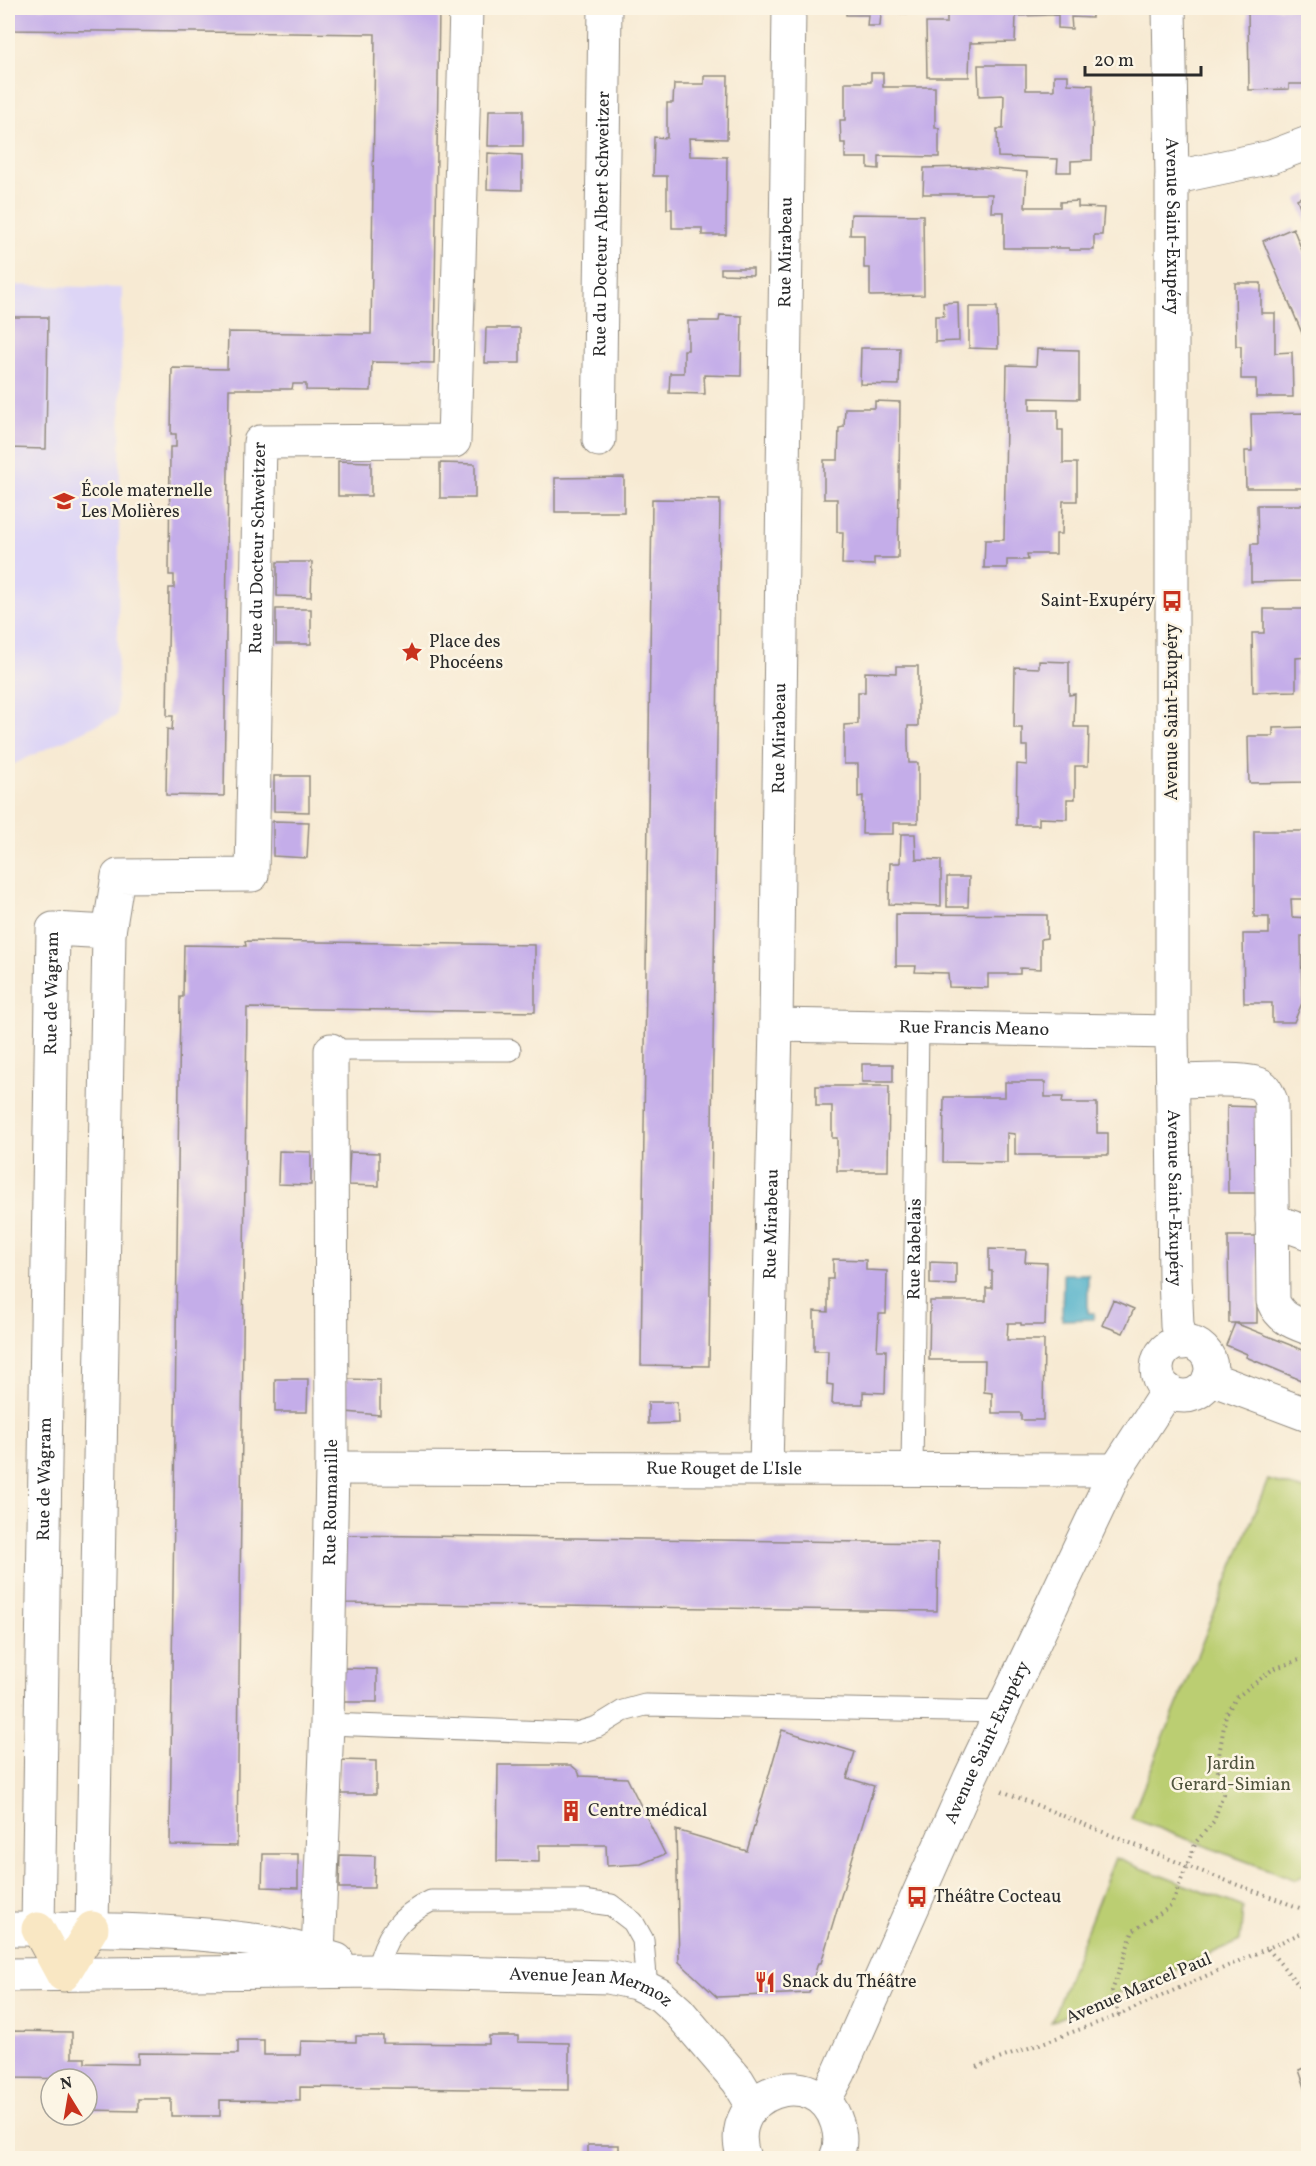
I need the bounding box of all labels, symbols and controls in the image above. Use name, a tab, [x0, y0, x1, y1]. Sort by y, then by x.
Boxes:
scale bar	[1085, 39, 1200, 77]
text: 20 m	[1094, 49, 1134, 74]
street label: Rue du Docteur Albert Schweitzer	[588, 90, 616, 357]
street label: Avenue Saint-Exupéry	[1159, 137, 1185, 315]
street label: Rue Mirabeau	[773, 197, 799, 308]
street label: Rue du Docteur Schweitzer	[244, 441, 273, 654]
place label: École maternelle Les Molières	[81, 479, 212, 525]
school or university icon: École maternelle Les Molières	[52, 489, 76, 513]
place label: Saint-Exupéry	[1041, 589, 1155, 614]
bus stop icon: Saint-Exupéry	[1160, 589, 1184, 613]
street label: Avenue Saint-Exupéry	[1160, 623, 1185, 800]
place label: Place des Phocéens	[429, 630, 503, 676]
place icon: Place des Phocéens	[400, 640, 424, 664]
street label: Rue Mirabeau	[766, 683, 793, 794]
street label: Rue de Wagram	[39, 931, 65, 1055]
street label: Rue Francis Meano	[899, 1015, 1049, 1042]
street label: Avenue Saint-Exupéry	[1160, 1109, 1188, 1287]
street label: Rue Mirabeau	[758, 1168, 785, 1280]
street label: Rue Rabelais	[902, 1198, 928, 1300]
street label: Rue de Wagram	[31, 1417, 58, 1541]
street label: Rue Roumanille	[318, 1439, 345, 1566]
street label: Rue Rouget de L'Isle	[646, 1456, 802, 1482]
street label: Avenue Saint-Exupéry	[939, 1657, 1036, 1828]
park label: Jardin Gerard-Simian	[1171, 1752, 1291, 1798]
building icon: Centre médical	[559, 1799, 583, 1823]
place label: Centre médical	[588, 1799, 707, 1824]
bus stop icon: Théâtre Cocteau	[905, 1885, 929, 1909]
place label: Théâtre Cocteau	[934, 1885, 1061, 1910]
street label: Avenue Marcel Paul	[1062, 1947, 1216, 2031]
street label: Avenue Jean Mermoz	[509, 1962, 678, 2013]
restaurant icon: Snack du Théâtre	[753, 1970, 777, 1994]
place label: Snack du Théâtre	[782, 1970, 917, 1995]
north arrow	[39, 2067, 99, 2127]
text: N	[59, 2072, 75, 2096]

